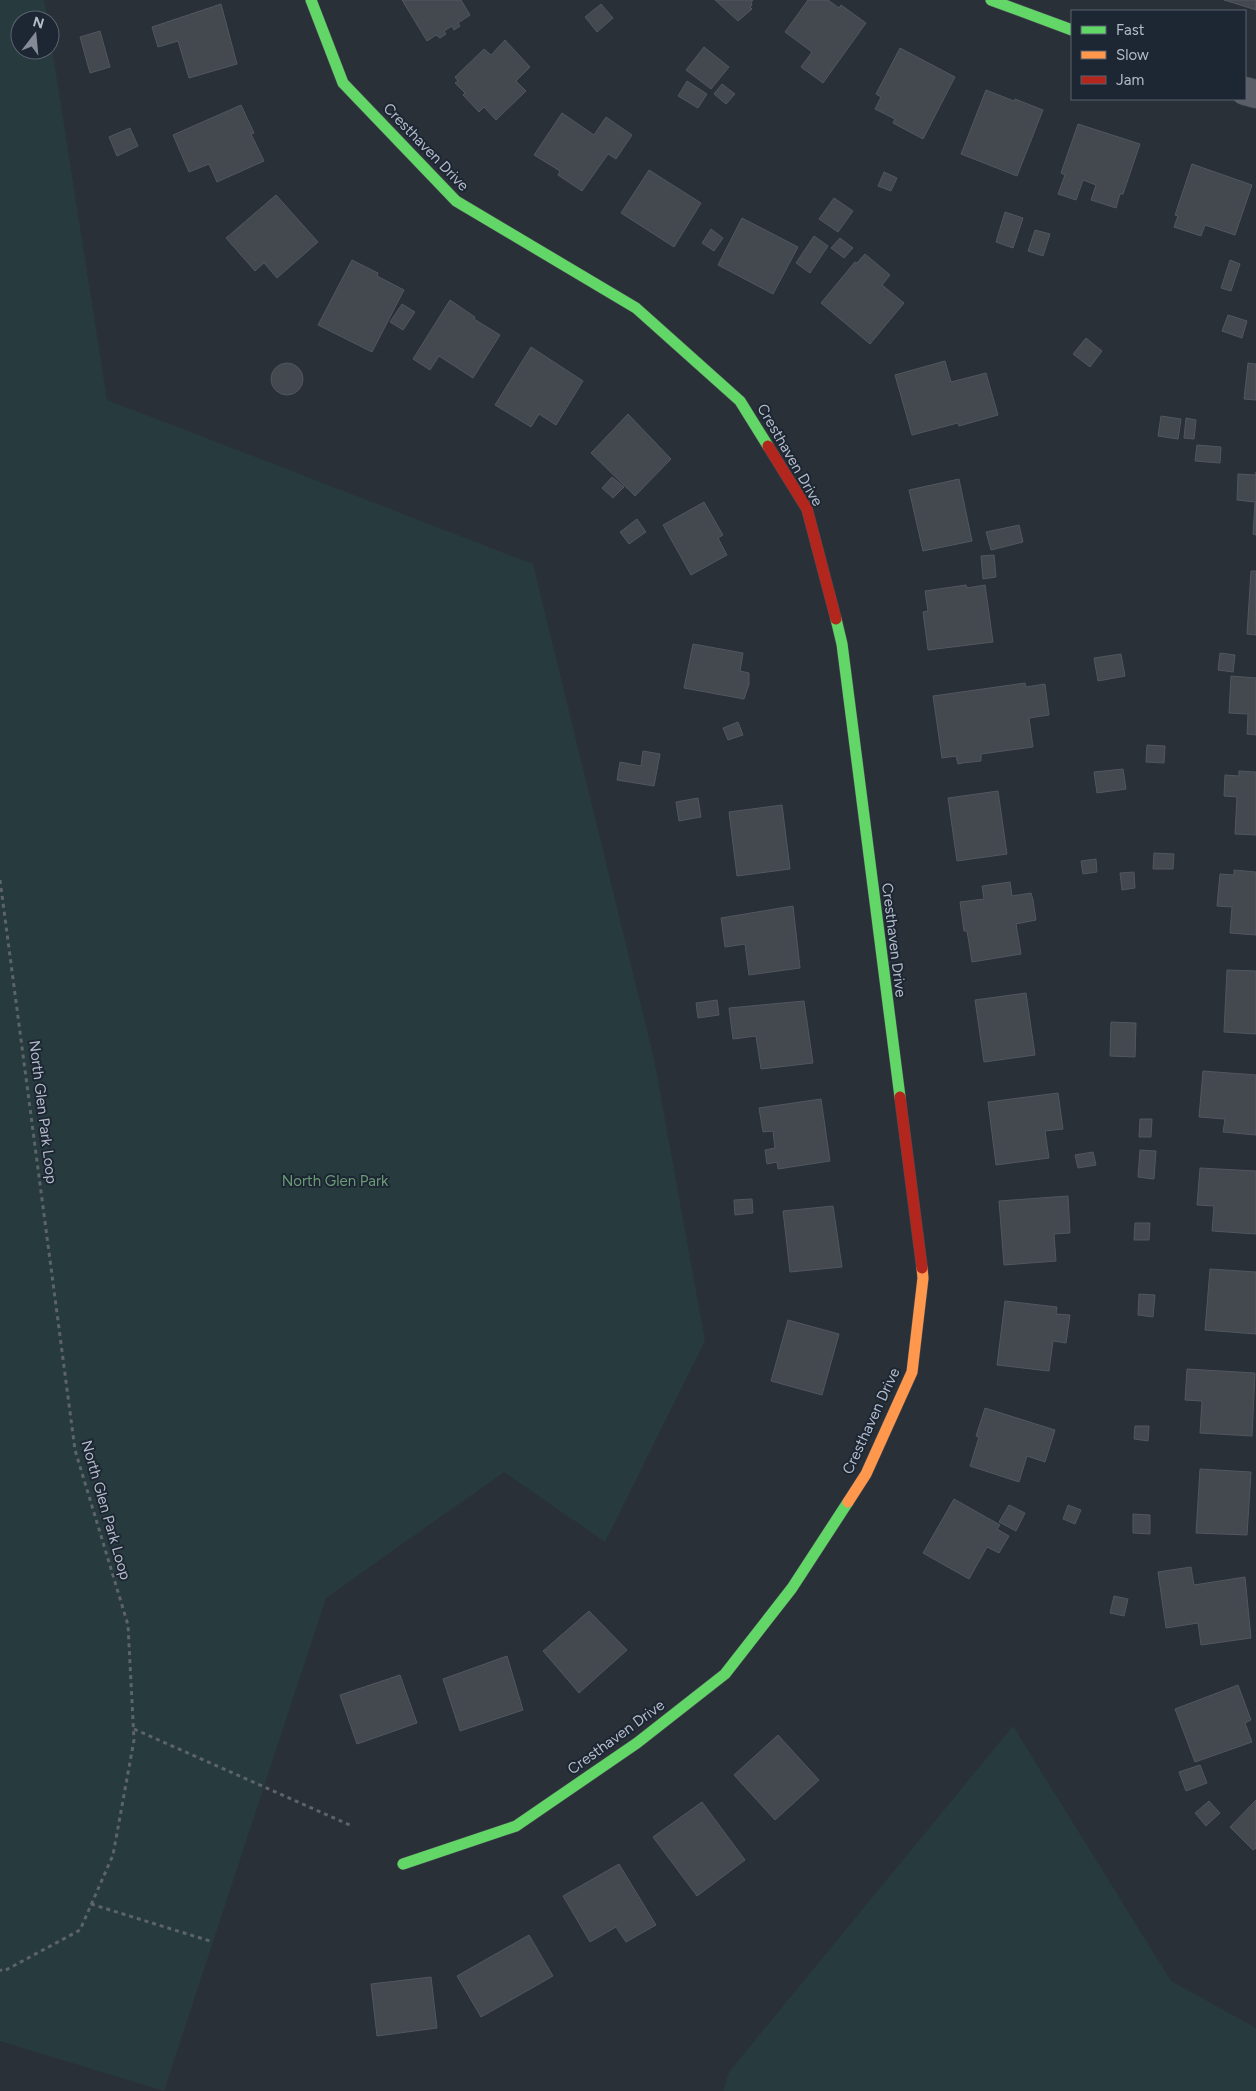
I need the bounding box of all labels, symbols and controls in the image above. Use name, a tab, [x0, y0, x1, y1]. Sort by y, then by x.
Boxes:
north arrow	[10, 10, 60, 60]
legend	[1071, 10, 1246, 100]
text: N	[31, 13, 46, 33]
text: Fast	[1116, 21, 1145, 39]
text: Slow	[1116, 46, 1149, 64]
text: Jam	[1116, 71, 1144, 89]
street label: Cresthaven Drive	[380, 99, 472, 195]
street label: Cresthaven Drive	[753, 401, 827, 509]
street label: Cresthaven Drive	[878, 882, 910, 998]
street label: North Glen Park Loop	[25, 1039, 61, 1185]
park label: North Glen Park	[282, 1172, 389, 1190]
street label: Cresthaven Drive	[838, 1365, 904, 1477]
street label: North Glen Park Loop	[77, 1438, 135, 1582]
street label: Cresthaven Drive	[564, 1696, 668, 1778]

